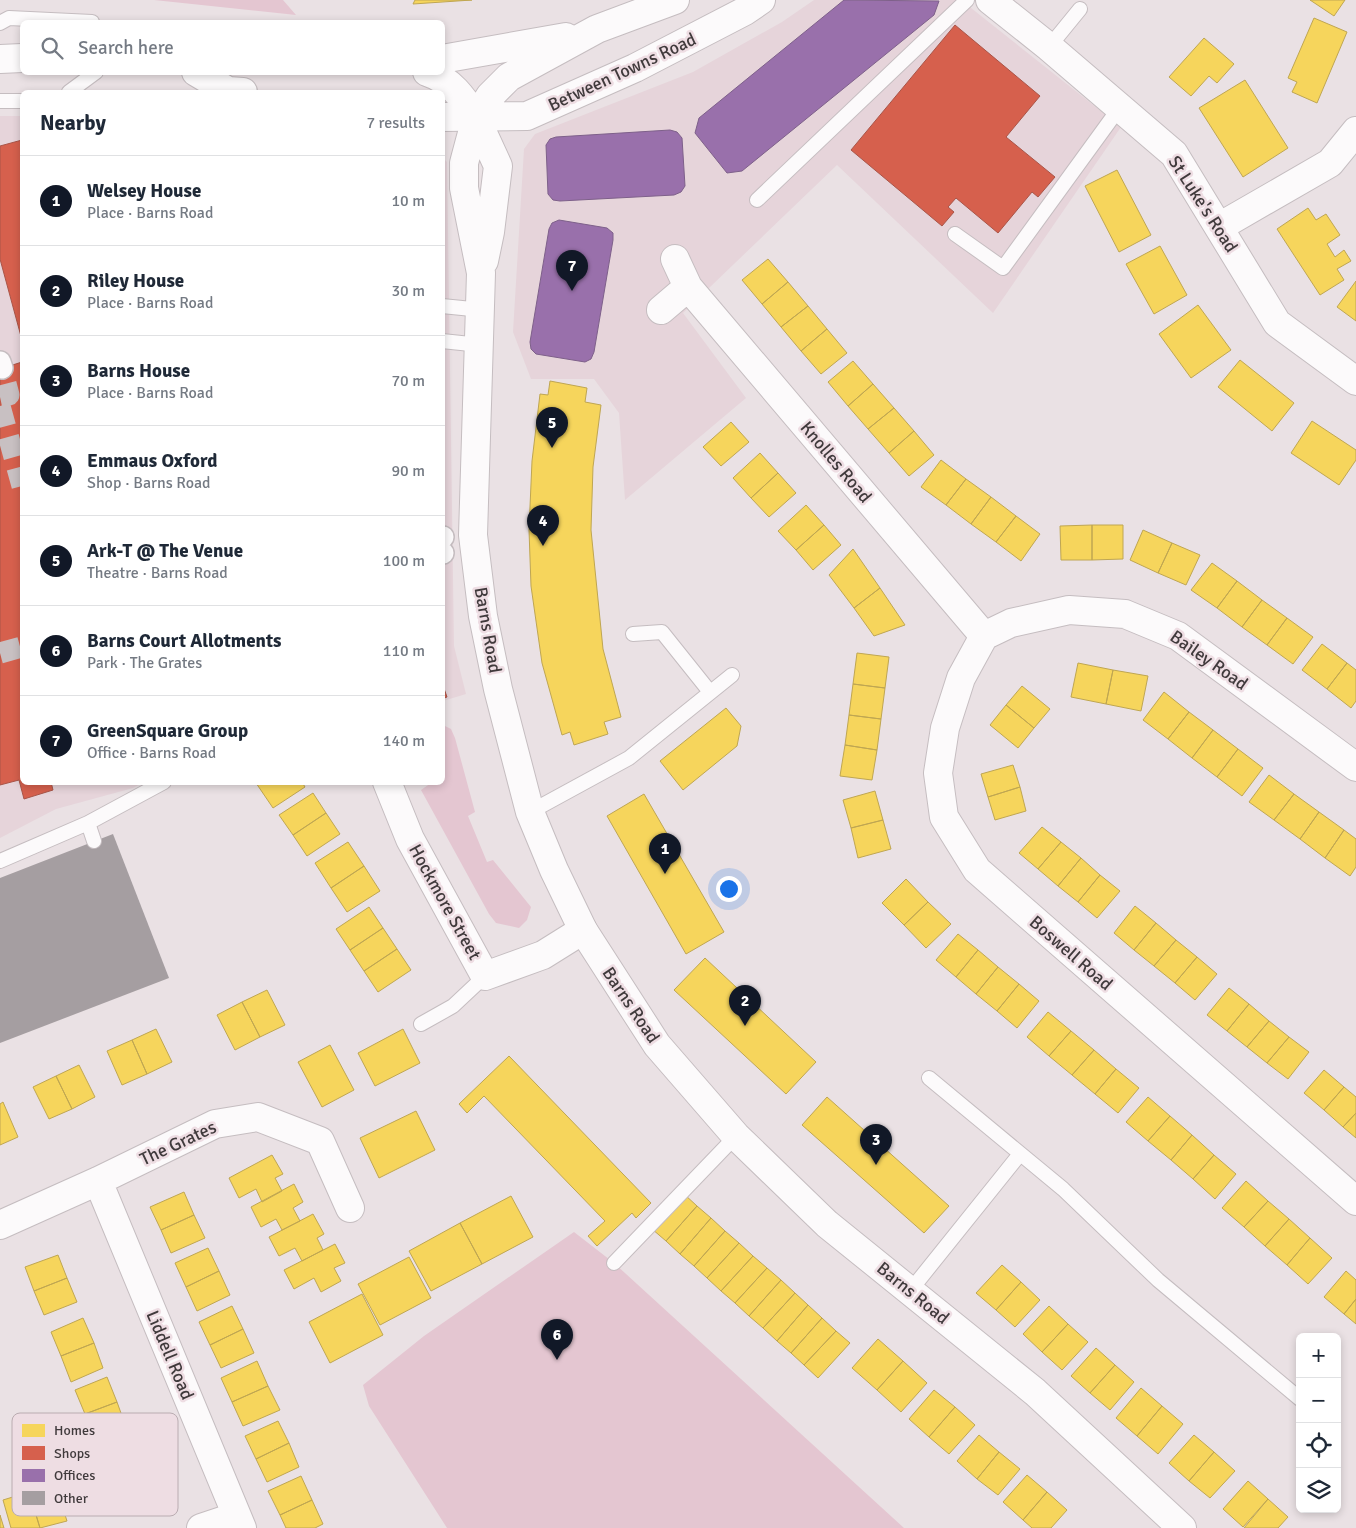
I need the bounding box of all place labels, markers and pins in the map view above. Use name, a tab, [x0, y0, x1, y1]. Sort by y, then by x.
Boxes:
pin: 7	[556, 250, 588, 291]
pin: 5	[536, 407, 568, 448]
pin: 4	[527, 505, 559, 546]
pin: 1	[649, 833, 681, 874]
pin: 2	[729, 985, 761, 1026]
pin: 3	[860, 1124, 892, 1165]
pin: 6	[541, 1319, 573, 1360]

